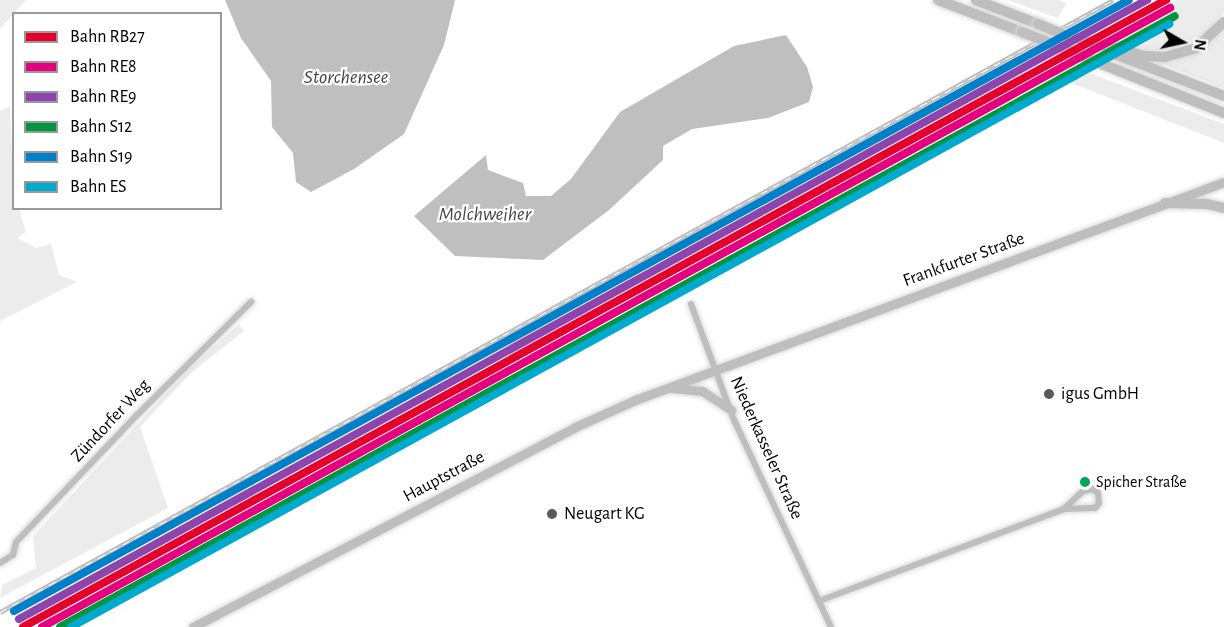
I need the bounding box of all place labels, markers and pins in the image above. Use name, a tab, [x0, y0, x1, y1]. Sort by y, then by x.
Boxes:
place label: igus GmbH	[1061, 383, 1139, 405]
marker: igus GmbH	[1042, 387, 1056, 401]
place label: Spicher Straße	[1096, 472, 1187, 492]
marker: Spicher Straße	[1079, 476, 1091, 488]
place label: Neugart KG	[564, 503, 645, 525]
marker: Neugart KG	[545, 507, 559, 521]

